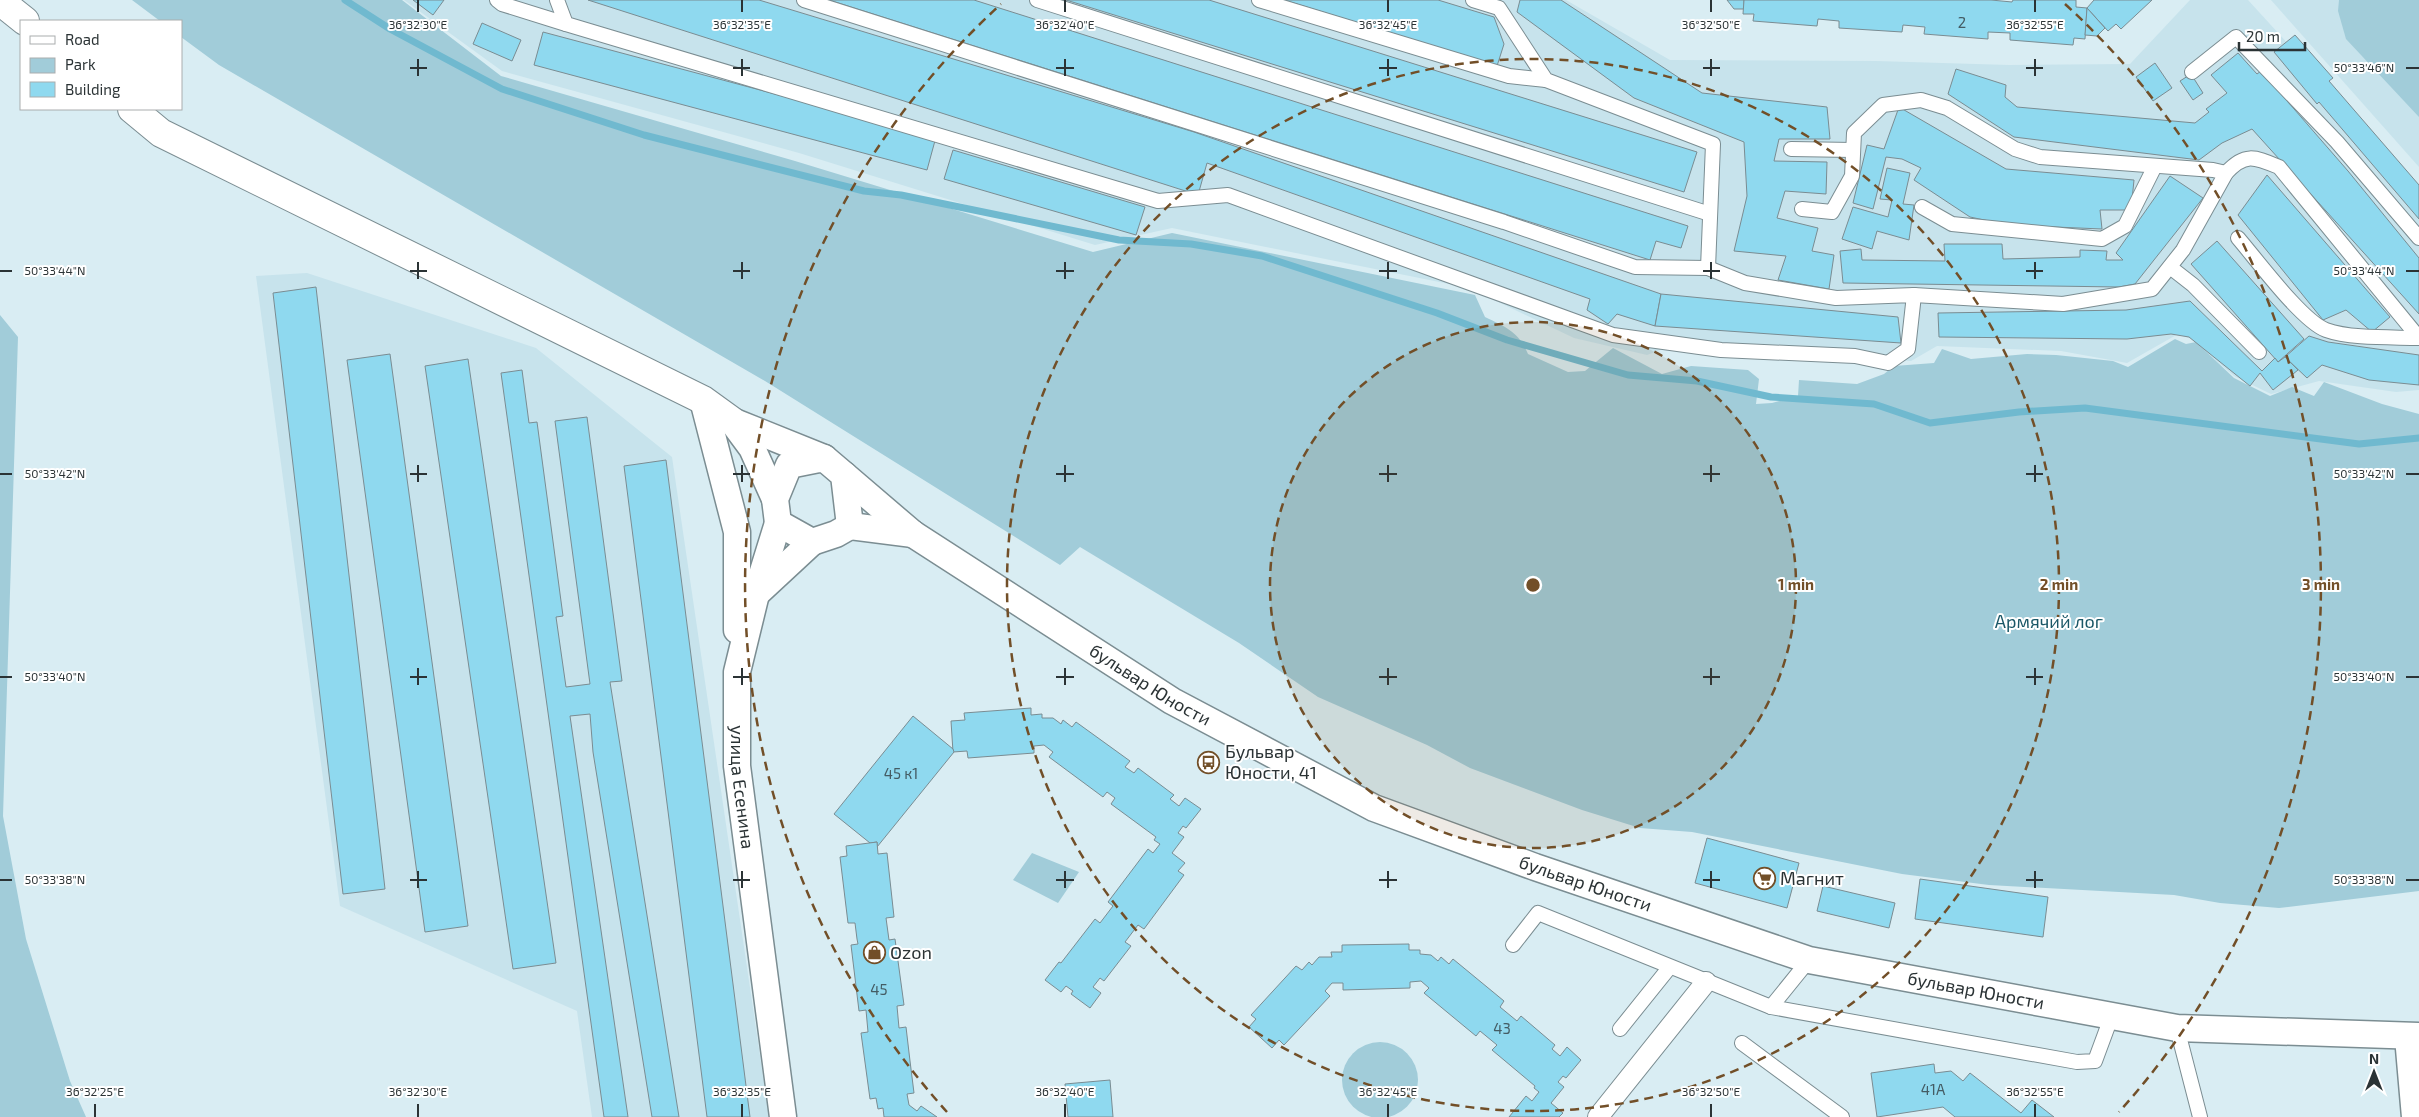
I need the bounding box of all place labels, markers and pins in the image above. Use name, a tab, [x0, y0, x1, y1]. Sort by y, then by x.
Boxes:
centre of rings	[1524, 576, 1542, 594]
place label: Бульвар Юности, 41	[1225, 740, 1317, 783]
bus stop icon: Бульвар Юности, 41	[1197, 750, 1221, 774]
supermarket icon: Магнит	[1752, 867, 1776, 891]
place label: Магнит	[1780, 867, 1844, 889]
shop icon: Ozon	[862, 941, 886, 965]
place label: Ozon	[890, 941, 932, 963]

